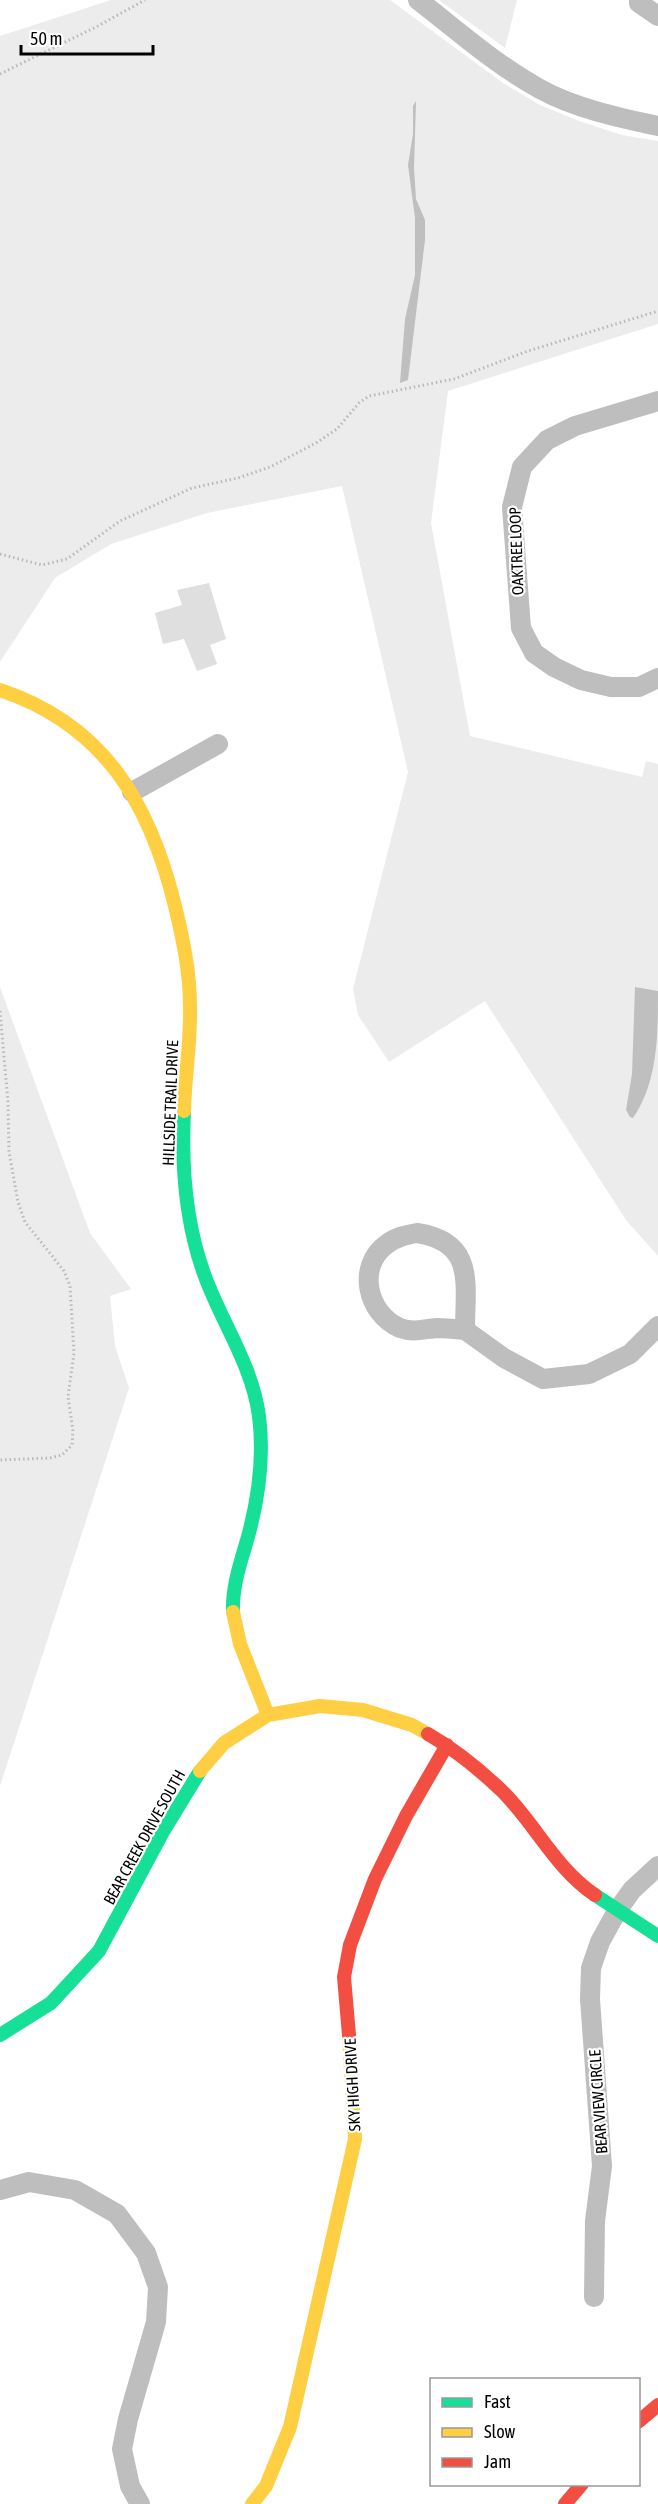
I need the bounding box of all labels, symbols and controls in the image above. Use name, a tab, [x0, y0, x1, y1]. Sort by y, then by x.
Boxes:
scale bar	[21, 18, 153, 56]
text: 50 m	[30, 28, 62, 49]
street label: OAKTREE LOOP	[505, 506, 527, 595]
street label: HILLSIDE TRAIL DRIVE	[159, 1040, 181, 1166]
street label: BEAR CREEK DRIVE SOUTH	[100, 1767, 188, 1907]
street label: SKY HIGH DRIVE	[341, 2038, 363, 2132]
street label: BEAR VIEW CIRCLE	[585, 2049, 611, 2155]
legend	[430, 2378, 640, 2486]
text: Fast	[484, 2391, 511, 2412]
text: Slow	[484, 2421, 515, 2442]
text: Jam	[484, 2451, 511, 2472]

